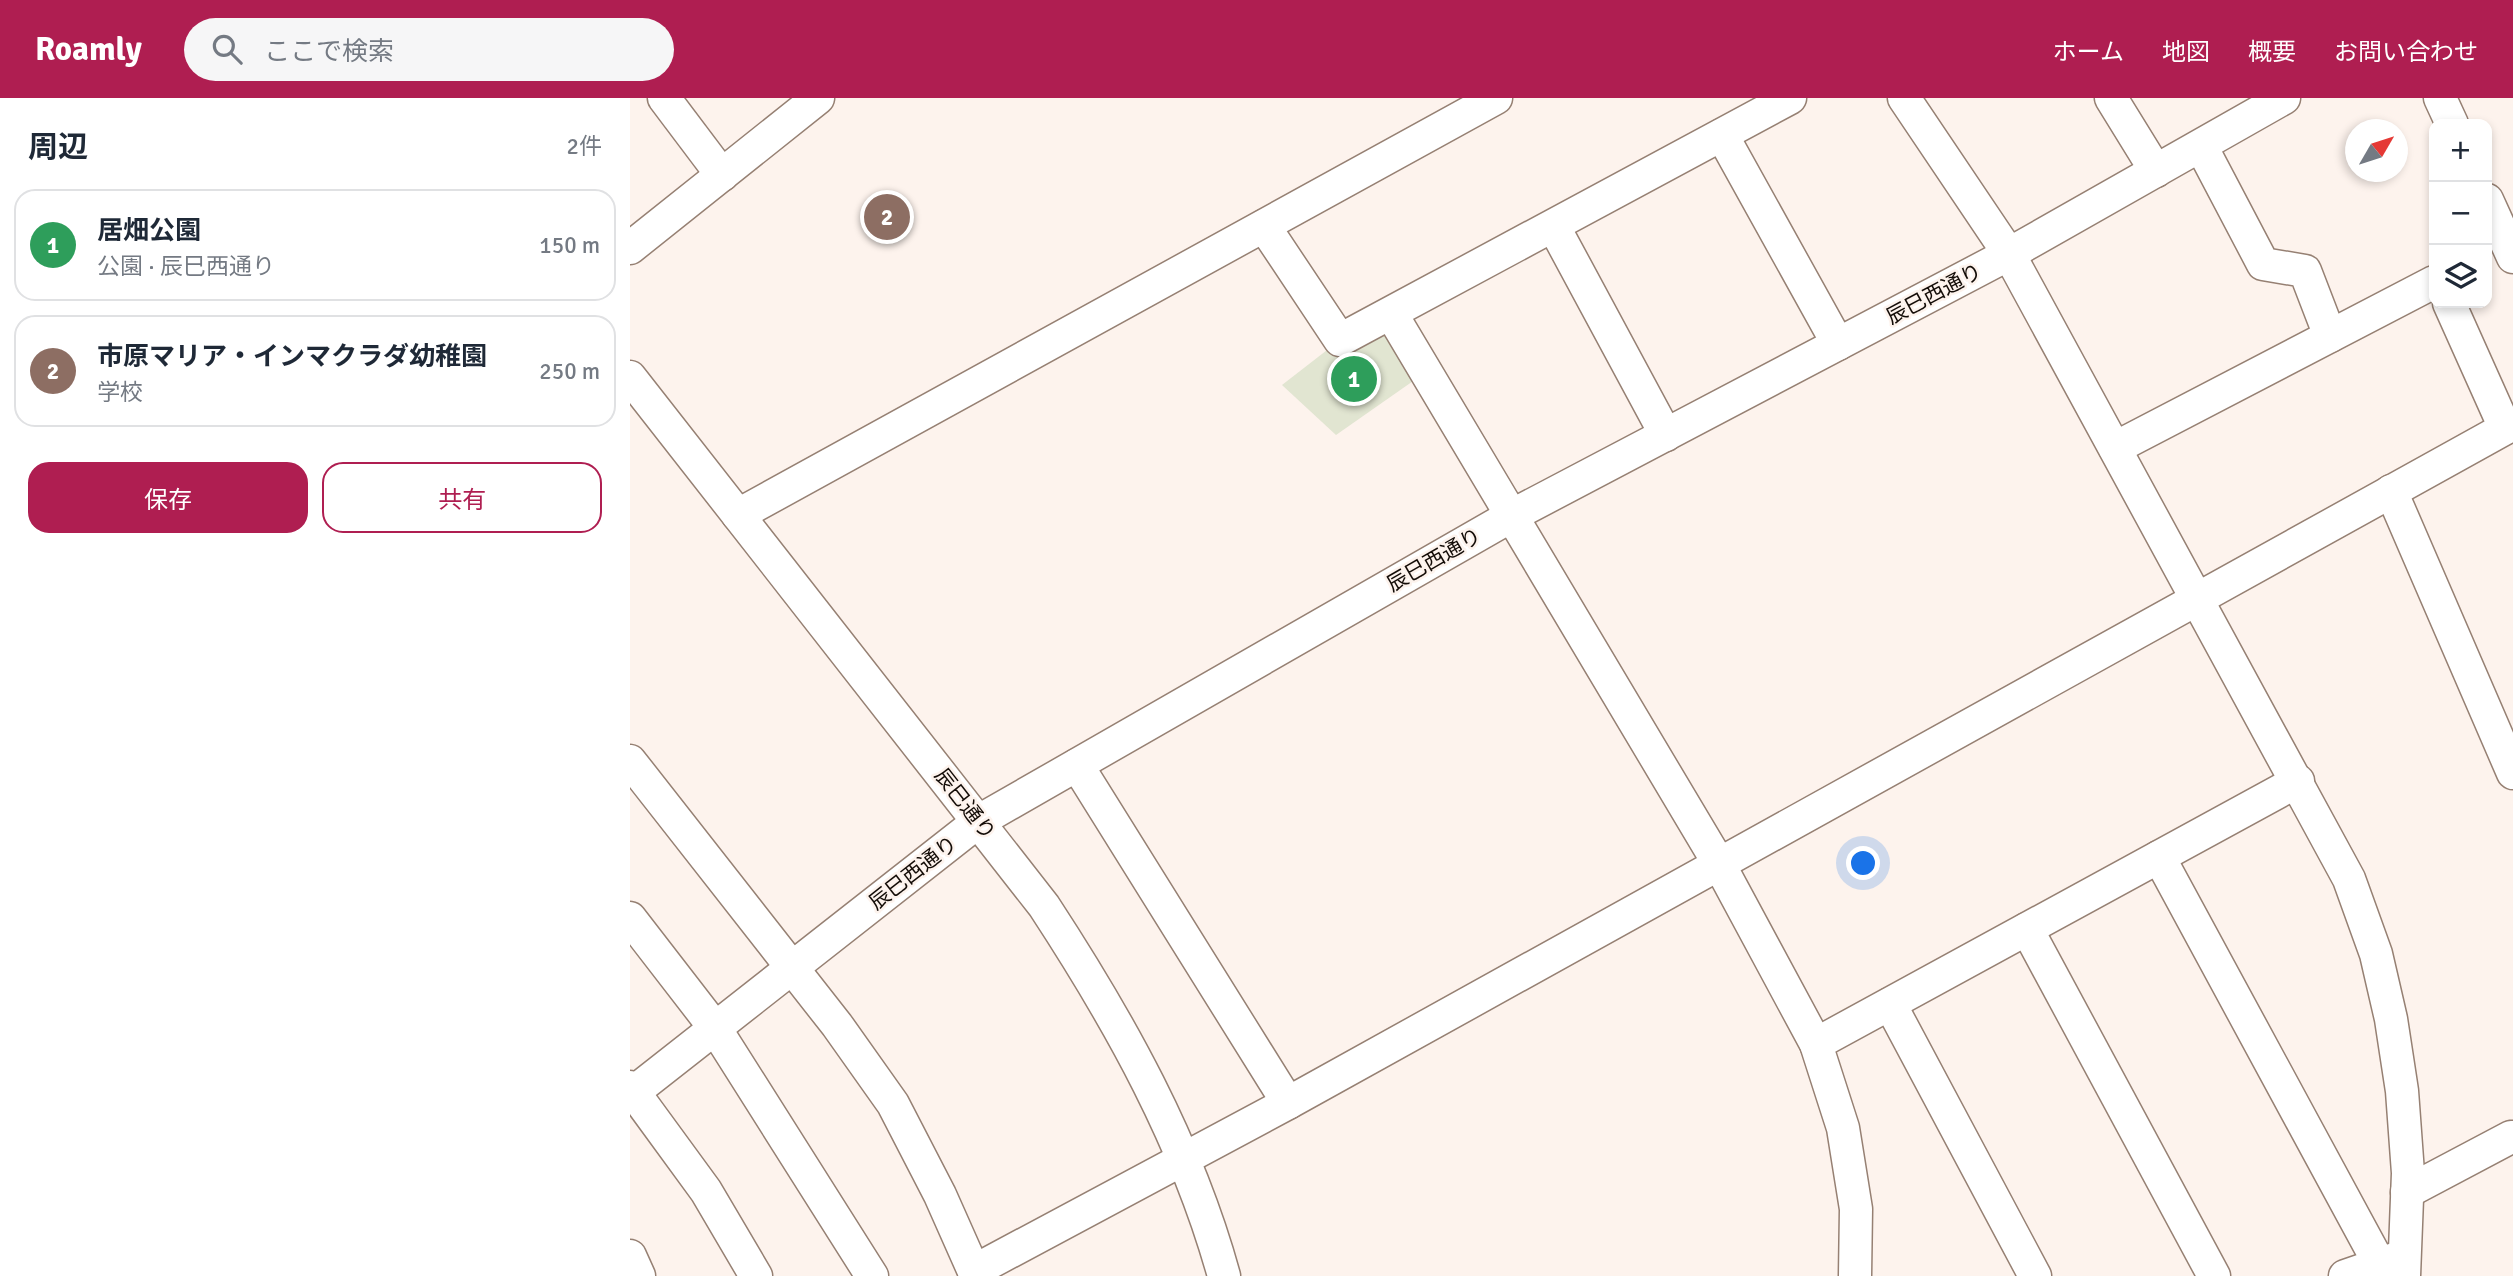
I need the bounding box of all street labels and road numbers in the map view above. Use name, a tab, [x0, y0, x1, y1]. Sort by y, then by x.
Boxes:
street label: 辰巳西通り	[1882, 258, 1986, 330]
street label: 辰巳西通り	[1382, 522, 1486, 598]
street label: 辰巳通り	[929, 763, 1001, 845]
street label: 辰巳西通り	[864, 830, 962, 916]

